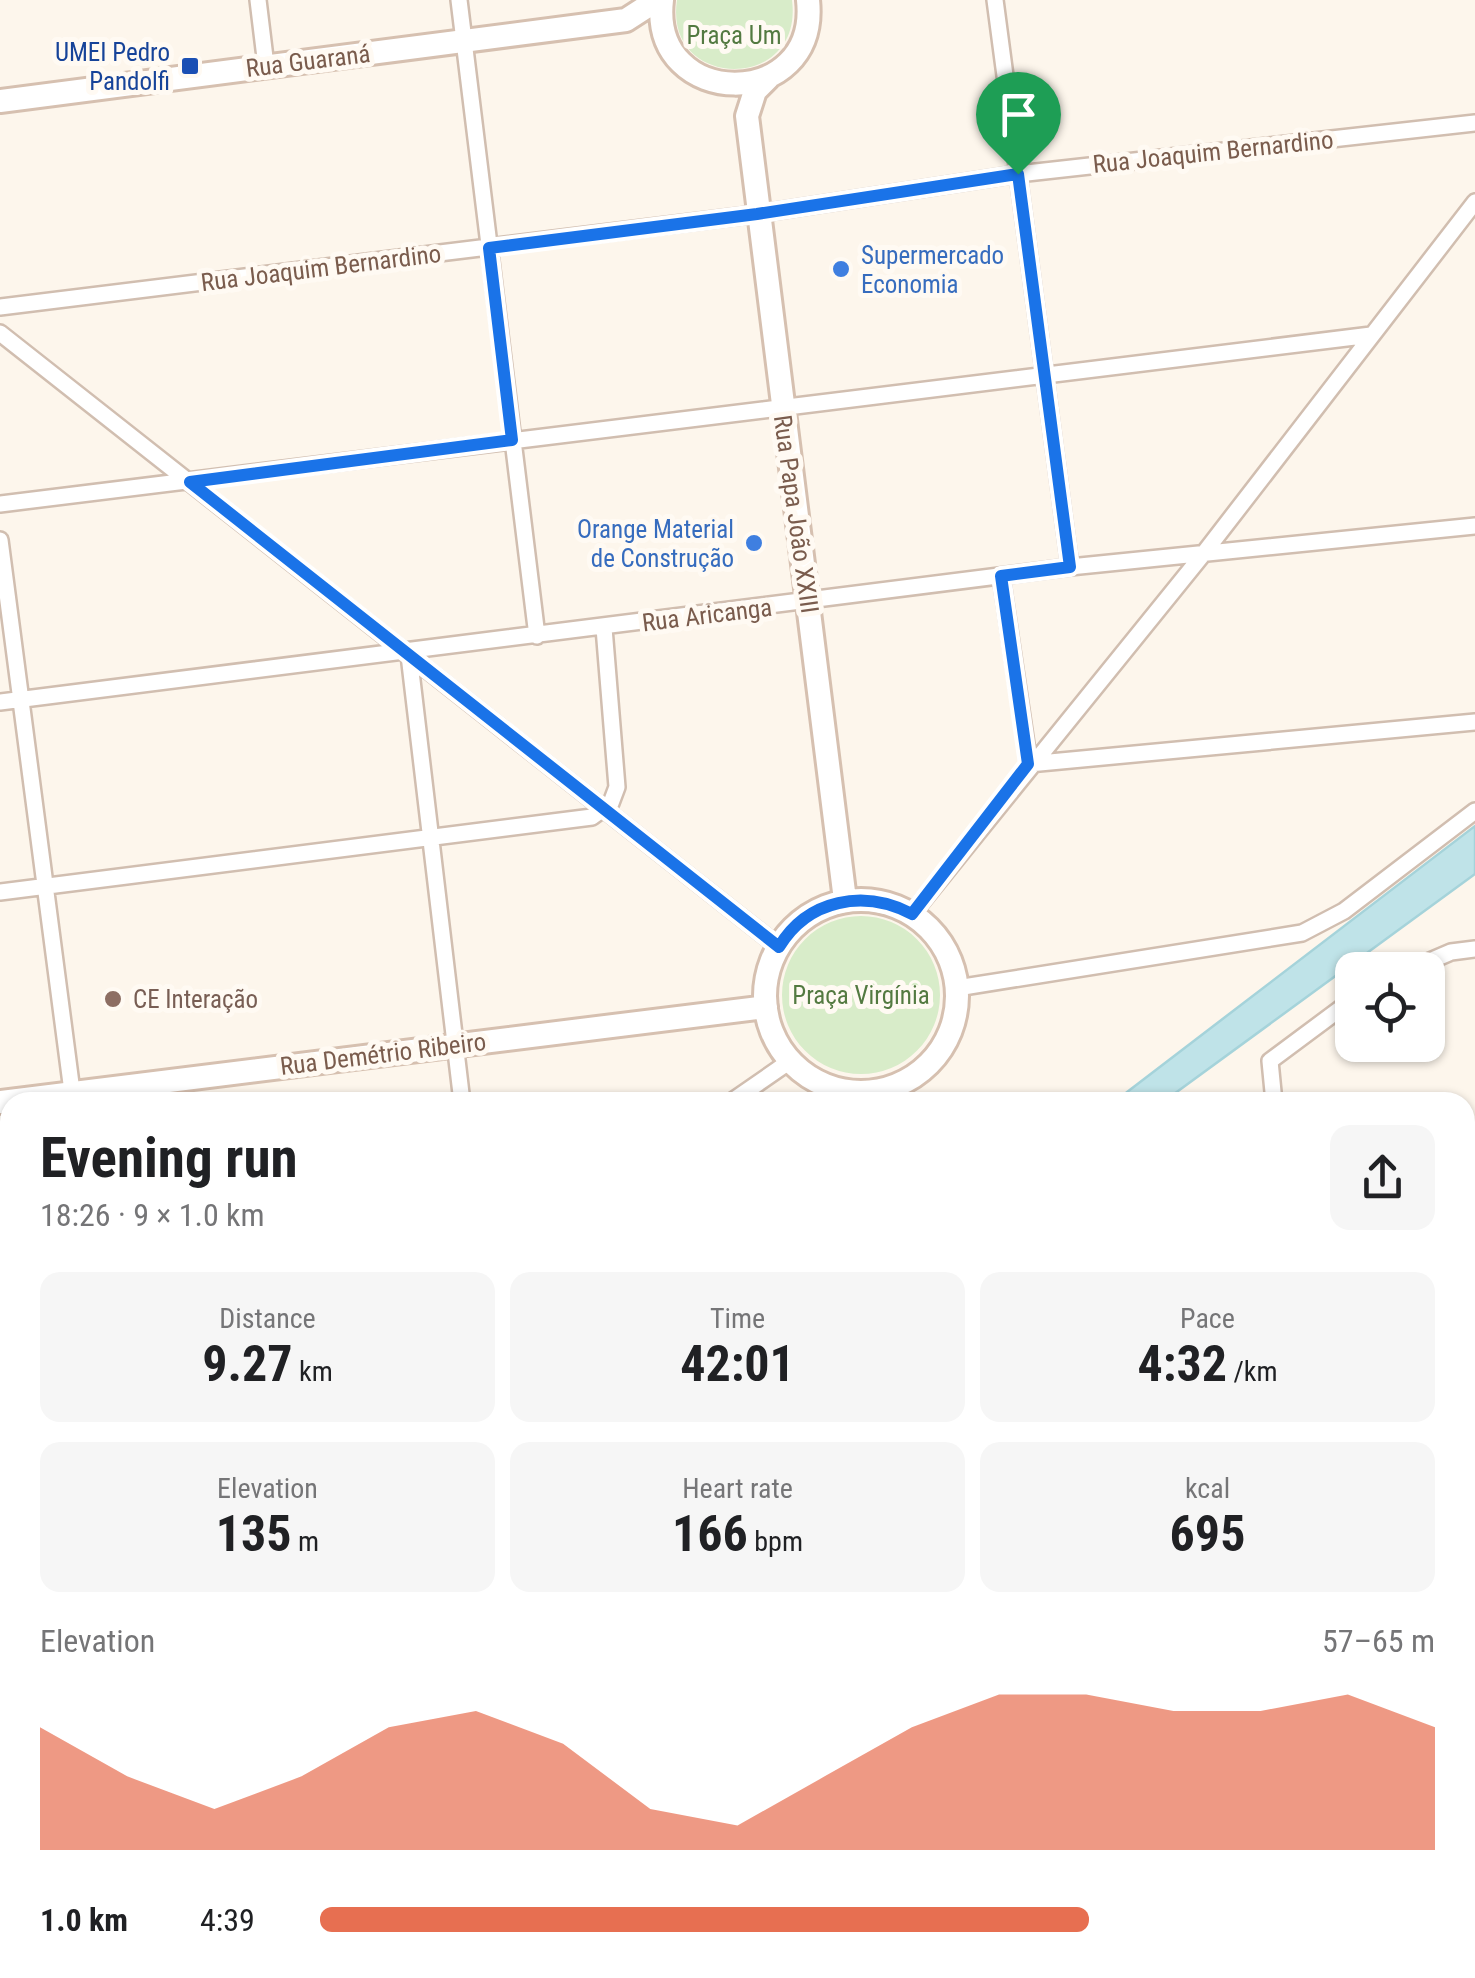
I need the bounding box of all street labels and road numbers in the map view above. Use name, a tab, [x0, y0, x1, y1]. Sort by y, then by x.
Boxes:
street label: Rua Guaraná	[244, 39, 372, 83]
street label: Rua Joaquim Bernardino	[1091, 125, 1335, 179]
street label: Rua Joaquim Bernardino	[199, 239, 443, 297]
street label: Rua Papa João XXIII	[768, 413, 824, 615]
street label: Rua Aricanga	[640, 593, 774, 637]
street label: Rua Demétrio Ribeiro	[278, 1027, 488, 1081]

